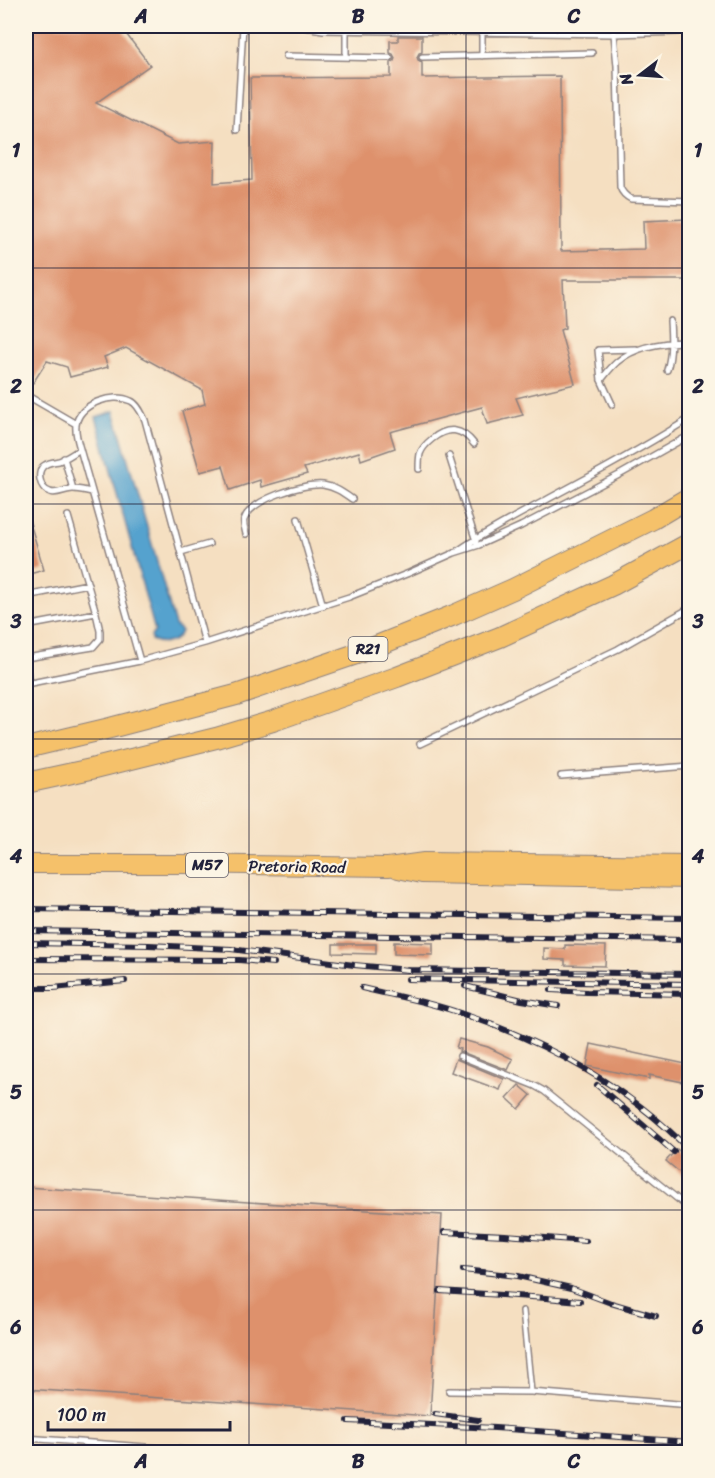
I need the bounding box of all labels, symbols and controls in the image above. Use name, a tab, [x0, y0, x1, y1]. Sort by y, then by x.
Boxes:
text: A	[133, 0, 148, 34]
text: B	[352, 0, 365, 34]
text: C	[567, 0, 581, 34]
north arrow	[610, 45, 670, 105]
text: N	[610, 69, 642, 90]
text: 1	[12, 133, 21, 168]
text: 1	[694, 133, 703, 168]
text: 2	[9, 369, 22, 404]
text: 2	[691, 369, 704, 404]
text: 3	[10, 604, 22, 639]
text: 3	[692, 604, 704, 639]
road number: R21	[348, 637, 388, 661]
text: 4	[9, 839, 23, 874]
text: 4	[691, 839, 705, 874]
street label: Pretoria Road	[248, 851, 347, 882]
road number: M57	[186, 853, 228, 877]
text: 5	[10, 1075, 22, 1110]
text: 5	[692, 1075, 704, 1110]
text: 6	[9, 1310, 22, 1345]
text: 6	[691, 1310, 704, 1345]
scale bar	[48, 1394, 230, 1432]
text: 100 m	[57, 1399, 106, 1431]
text: A	[133, 1444, 148, 1478]
text: B	[352, 1444, 365, 1478]
text: C	[567, 1444, 581, 1478]

